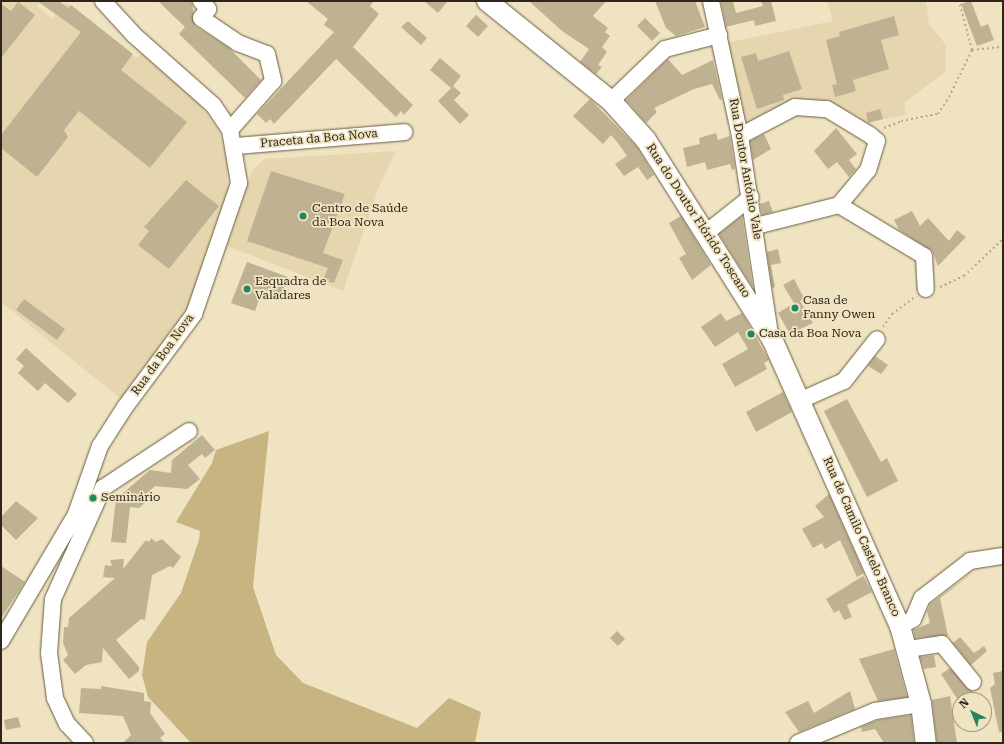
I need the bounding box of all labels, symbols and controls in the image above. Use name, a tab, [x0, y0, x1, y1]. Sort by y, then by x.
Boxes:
street label: Rua Doutor António Vale	[725, 97, 765, 241]
street label: Praceta da Boa Nova	[260, 127, 378, 151]
street label: Rua do Doutor Flórido Toscano	[643, 141, 753, 301]
place label: Centro de Saúde da Boa Nova	[312, 202, 408, 230]
marker: Centro de Saúde da Boa Nova	[297, 210, 309, 222]
place label: Esquadra de Valadares	[255, 275, 326, 303]
marker: Esquadra de Valadares	[242, 284, 252, 294]
place label: Casa de Fanny Owen	[803, 294, 875, 322]
marker: Casa de Fanny Owen	[790, 303, 800, 313]
street label: Rua da Boa Nova	[129, 312, 197, 398]
place label: Casa da Boa Nova	[759, 327, 861, 341]
marker: Casa da Boa Nova	[746, 329, 756, 339]
street label: Rua de Camilo Castelo Branco	[819, 455, 903, 619]
place label: Seminário	[101, 491, 160, 505]
marker: Seminário	[88, 493, 98, 503]
north arrow	[952, 692, 992, 732]
text: N	[957, 696, 972, 711]

